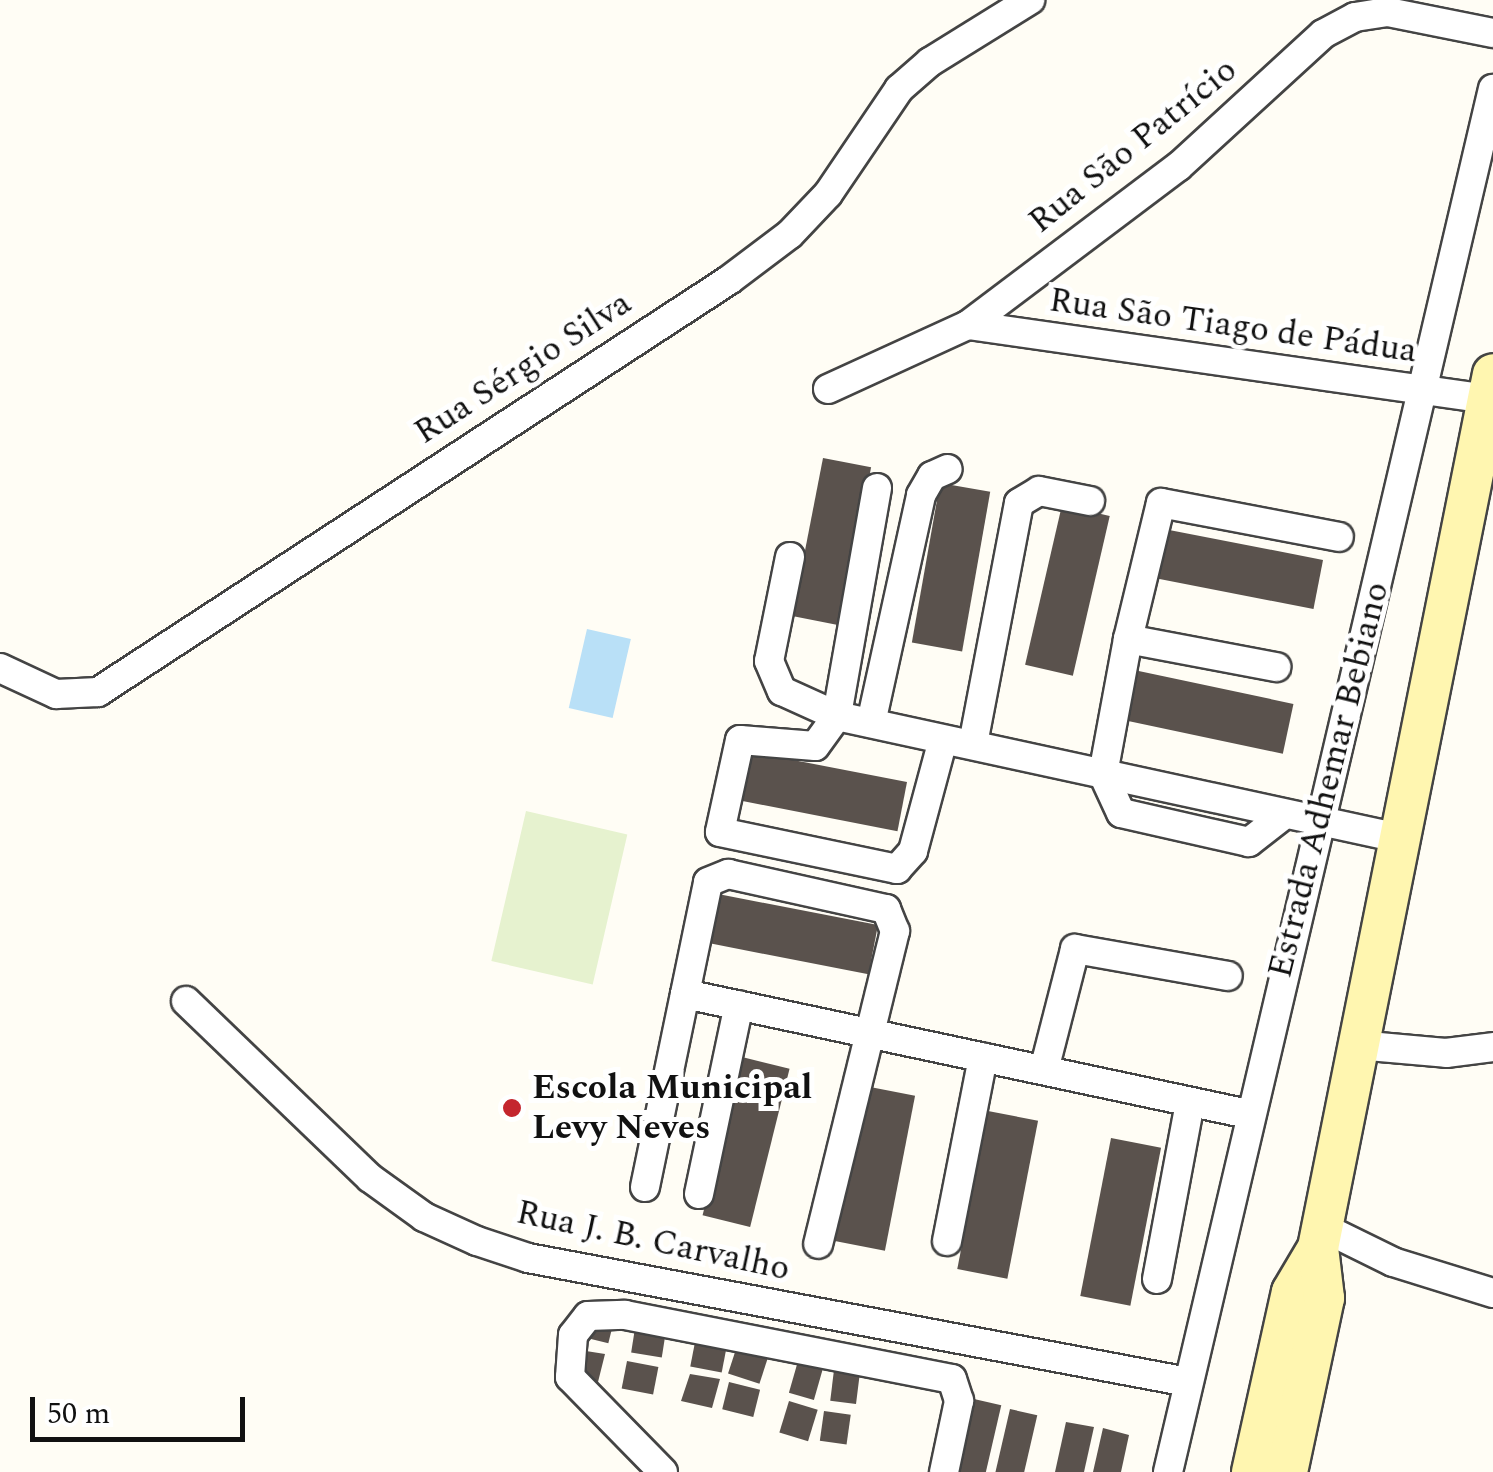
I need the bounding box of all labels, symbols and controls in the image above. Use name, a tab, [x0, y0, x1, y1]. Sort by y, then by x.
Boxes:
street label: Rua São Patrício	[1020, 49, 1246, 243]
street label: Rua São Tiago de Pádua	[1046, 279, 1420, 373]
street label: Rua Sérgio Silva	[407, 282, 639, 454]
street label: Estrada Adhemar Bebiano	[1259, 578, 1399, 982]
place label: Escola Municipal Levy Neves	[532, 1067, 813, 1149]
marker: Escola Municipal Levy Neves	[501, 1097, 523, 1119]
street label: Rua J. B. Carvalho	[513, 1192, 793, 1290]
scale bar	[35, 1377, 250, 1439]
text: 50 m	[47, 1391, 110, 1437]

